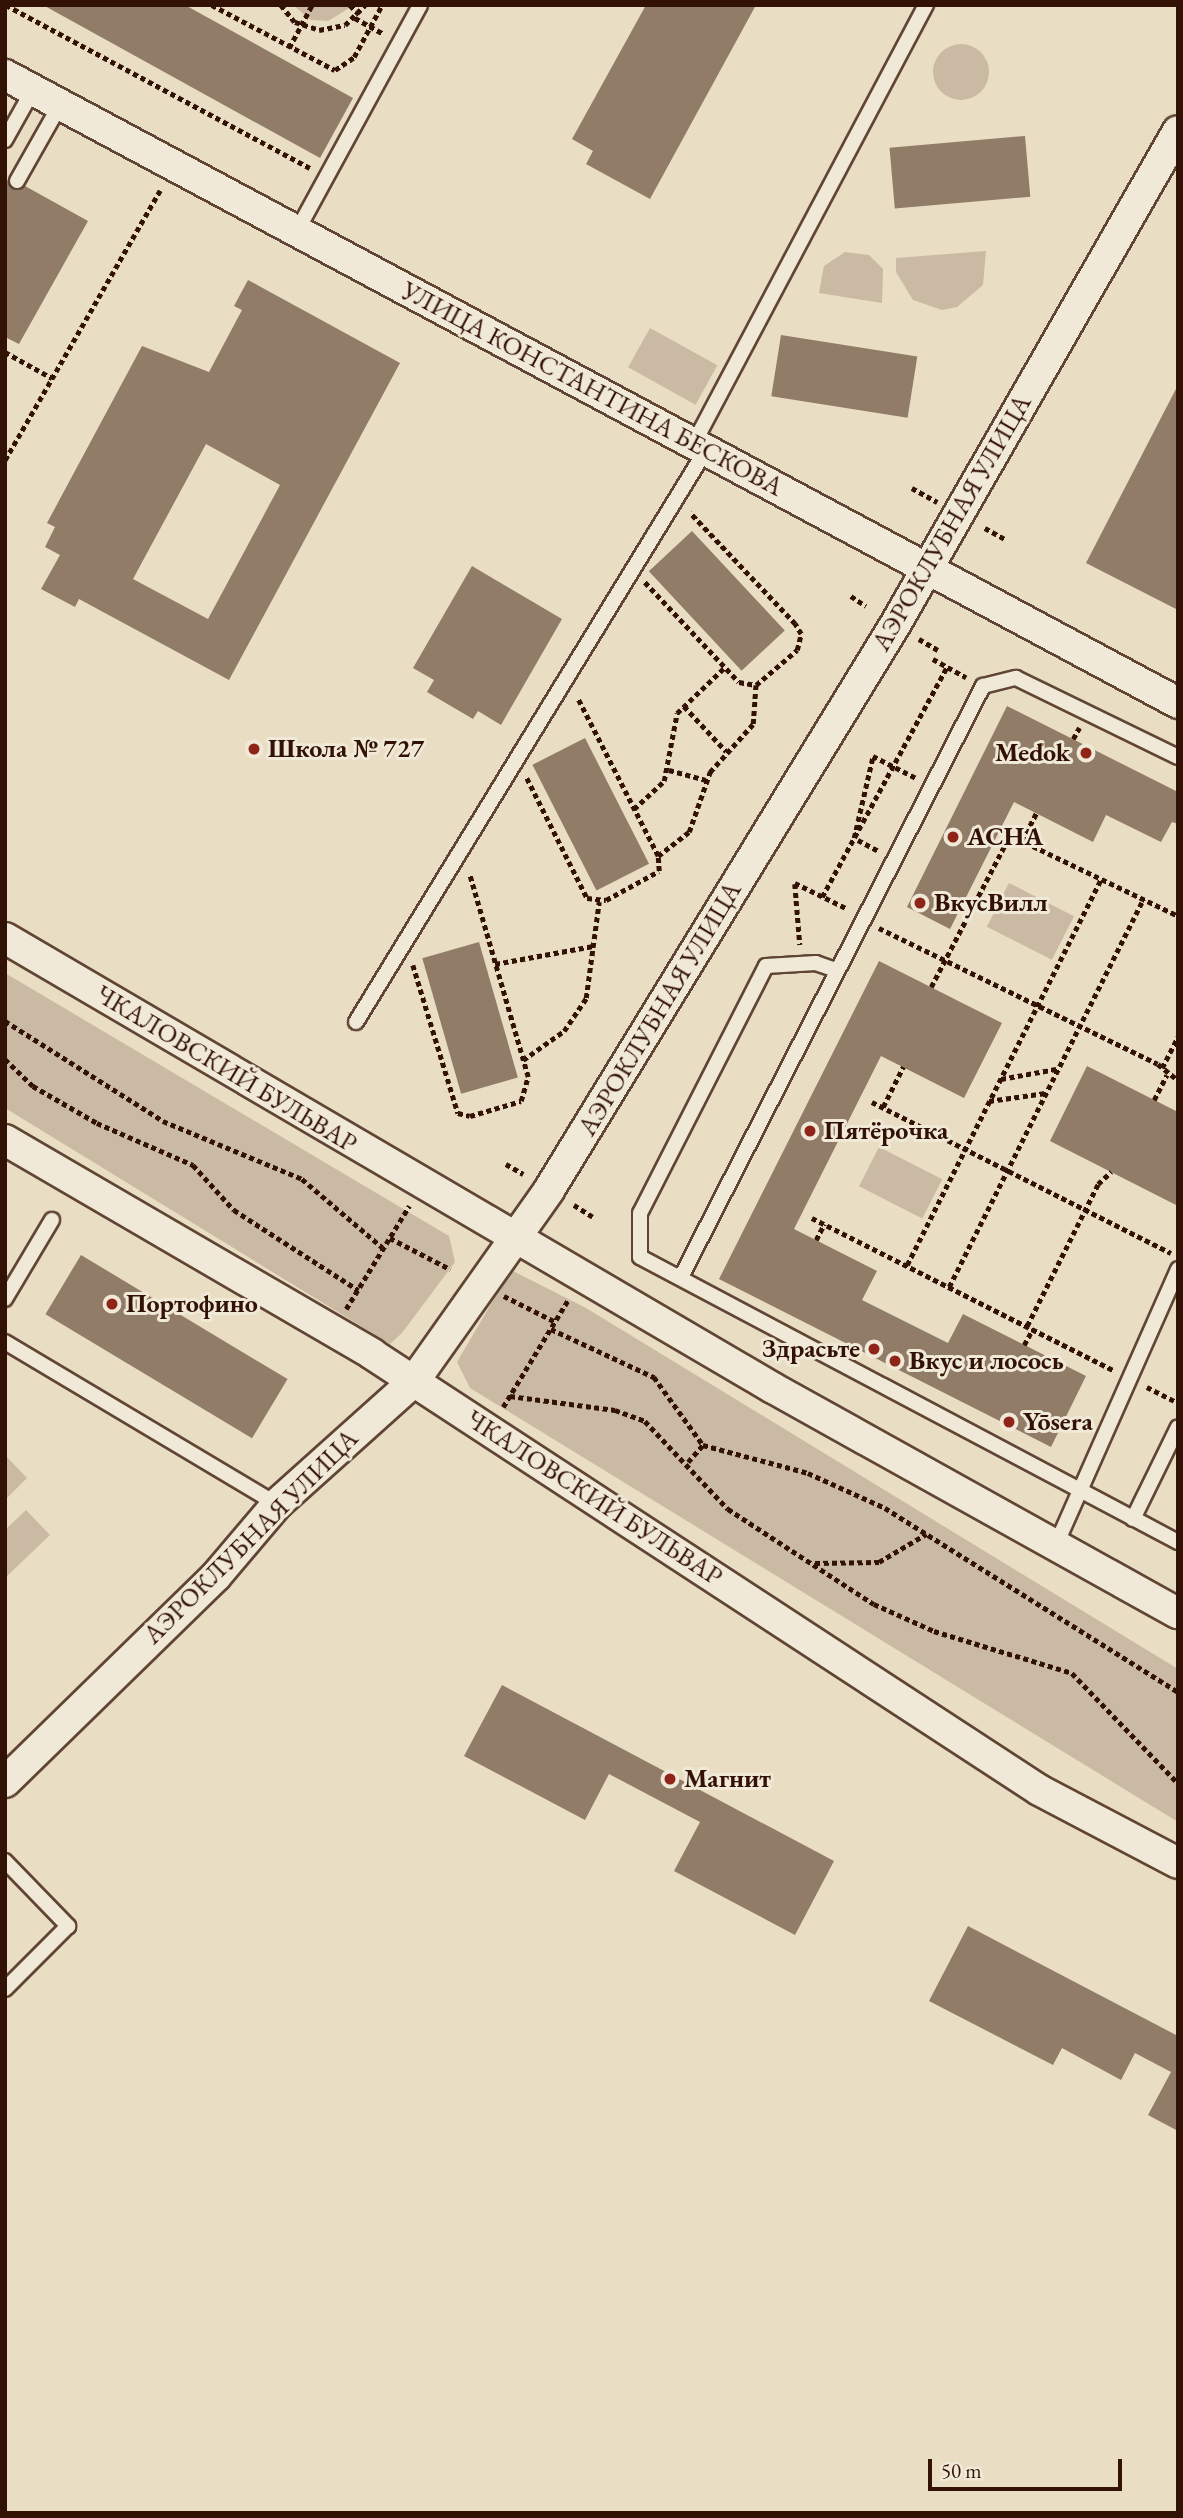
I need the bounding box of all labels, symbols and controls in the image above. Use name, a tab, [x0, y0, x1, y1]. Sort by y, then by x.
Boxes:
street label: УЛИЦА КОНСТАНТИНА БЕСКОВА	[396, 275, 788, 503]
street label: АЭРОКЛУБНАЯ УЛИЦА	[866, 389, 1038, 657]
place label: Школа № 727	[268, 733, 424, 765]
place label: Medok	[995, 737, 1070, 769]
marker: Школа № 727	[246, 741, 262, 757]
marker: Medok	[1076, 743, 1096, 763]
place label: АСНА	[967, 821, 1043, 853]
marker: АСНА	[945, 829, 961, 845]
street label: АЭРОКЛУБНАЯ УЛИЦА	[572, 876, 748, 1142]
place label: ВкусВилл	[934, 887, 1048, 919]
marker: ВкусВилл	[912, 895, 928, 911]
street label: ЧКАЛОВСКИЙ БУЛЬВАР	[90, 979, 362, 1159]
place label: Пятёрочка	[824, 1115, 948, 1147]
marker: Пятёрочка	[802, 1123, 818, 1139]
place label: Портофино	[126, 1288, 258, 1320]
marker: Портофино	[104, 1296, 120, 1312]
place label: Здрасьте	[762, 1333, 860, 1365]
marker: Здрасьте	[866, 1341, 882, 1357]
place label: Вкус и лосось	[909, 1345, 1064, 1377]
marker: Вкус и лосось	[887, 1353, 903, 1369]
street label: ЧКАЛОВСКИЙ БУЛЬВАР	[460, 1403, 728, 1593]
place label: Yōsera	[1023, 1406, 1093, 1438]
marker: Yōsera	[1001, 1414, 1017, 1430]
street label: АЭРОКЛУБНАЯ УЛИЦА	[137, 1423, 365, 1651]
place label: Магнит	[684, 1763, 771, 1795]
marker: Магнит	[662, 1771, 678, 1787]
scale bar	[931, 2444, 1125, 2488]
text: 50 m	[941, 2457, 982, 2484]

